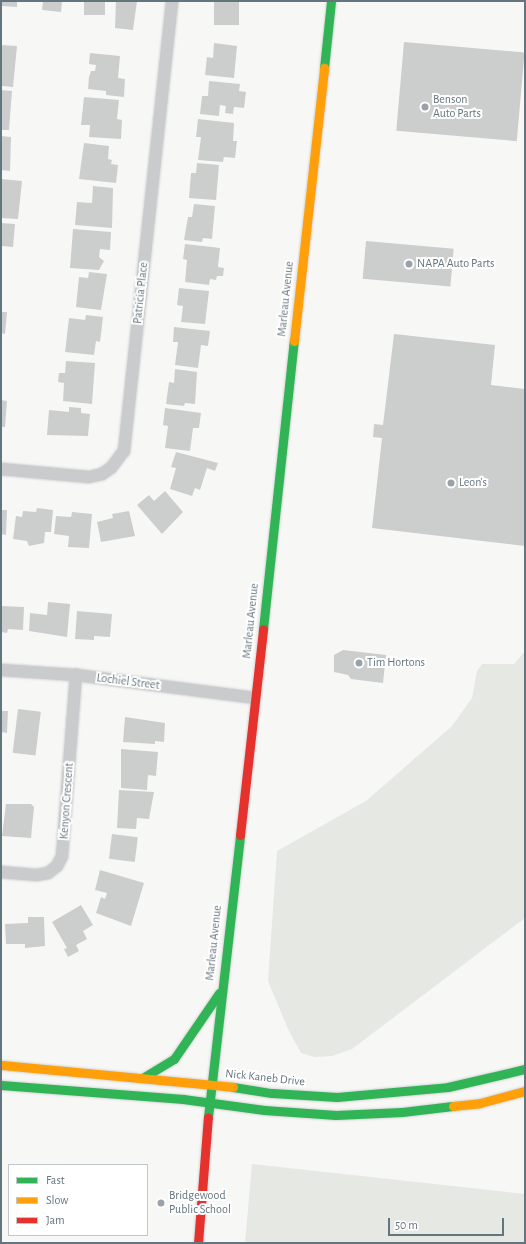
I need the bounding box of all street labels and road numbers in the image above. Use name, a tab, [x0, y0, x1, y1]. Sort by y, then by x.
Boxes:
street label: Patricia Place	[131, 261, 151, 325]
street label: Marleau Avenue	[275, 261, 297, 337]
street label: Marleau Avenue	[240, 583, 262, 659]
street label: Lochiel Street	[96, 671, 160, 693]
street label: Kenyon Crescent	[57, 762, 77, 840]
street label: Marleau Avenue	[203, 905, 225, 981]
street label: Nick Kaneb Drive	[225, 1067, 305, 1089]

